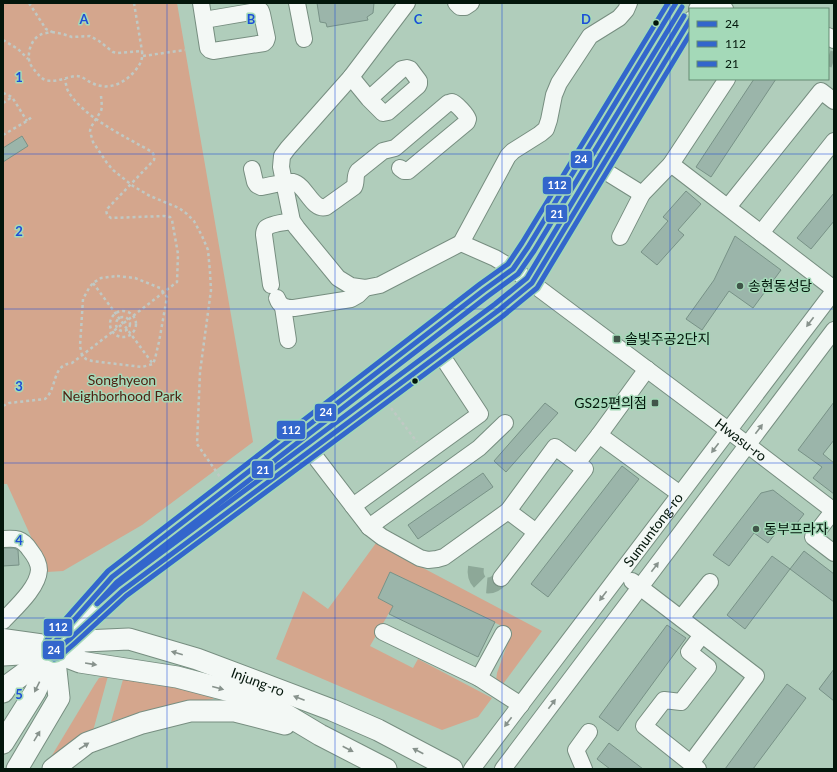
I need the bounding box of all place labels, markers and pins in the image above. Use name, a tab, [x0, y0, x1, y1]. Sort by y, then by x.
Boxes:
unlabelled marker	[651, 18, 661, 28]
place label: 송현동성당	[748, 277, 813, 294]
marker: 송현동성당	[735, 281, 745, 291]
place label: 솔빛주공2단지	[625, 330, 710, 347]
marker: 솔빛주공2단지	[612, 334, 622, 344]
unlabelled marker	[410, 376, 420, 386]
place label: GS25편의점	[574, 394, 647, 411]
marker: GS25편의점	[650, 398, 660, 408]
place label: 동부프라자	[764, 520, 829, 537]
marker: 동부프라자	[751, 524, 761, 534]

